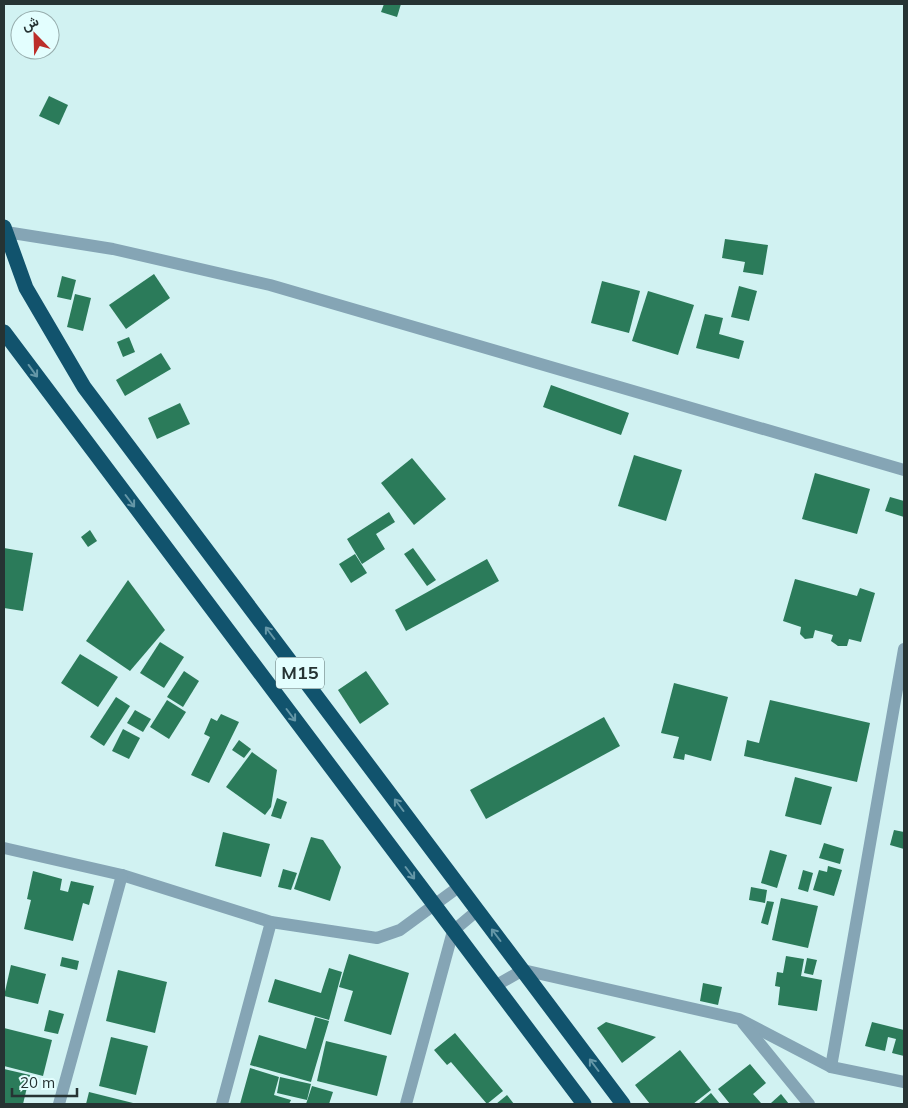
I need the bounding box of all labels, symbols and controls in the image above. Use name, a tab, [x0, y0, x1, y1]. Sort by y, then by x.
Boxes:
north arrow	[10, 10, 60, 60]
text: ش	[19, 11, 41, 35]
one-way arrow	[27, 364, 38, 377]
one-way arrow	[125, 494, 135, 508]
one-way arrow	[264, 627, 275, 640]
road number: M15	[276, 658, 324, 688]
one-way arrow	[286, 708, 296, 722]
one-way arrow	[394, 798, 404, 812]
one-way arrow	[404, 866, 415, 879]
one-way arrow	[491, 929, 502, 942]
one-way arrow	[589, 1058, 599, 1072]
scale bar	[12, 1066, 78, 1098]
text: 20 m	[20, 1073, 55, 1092]

